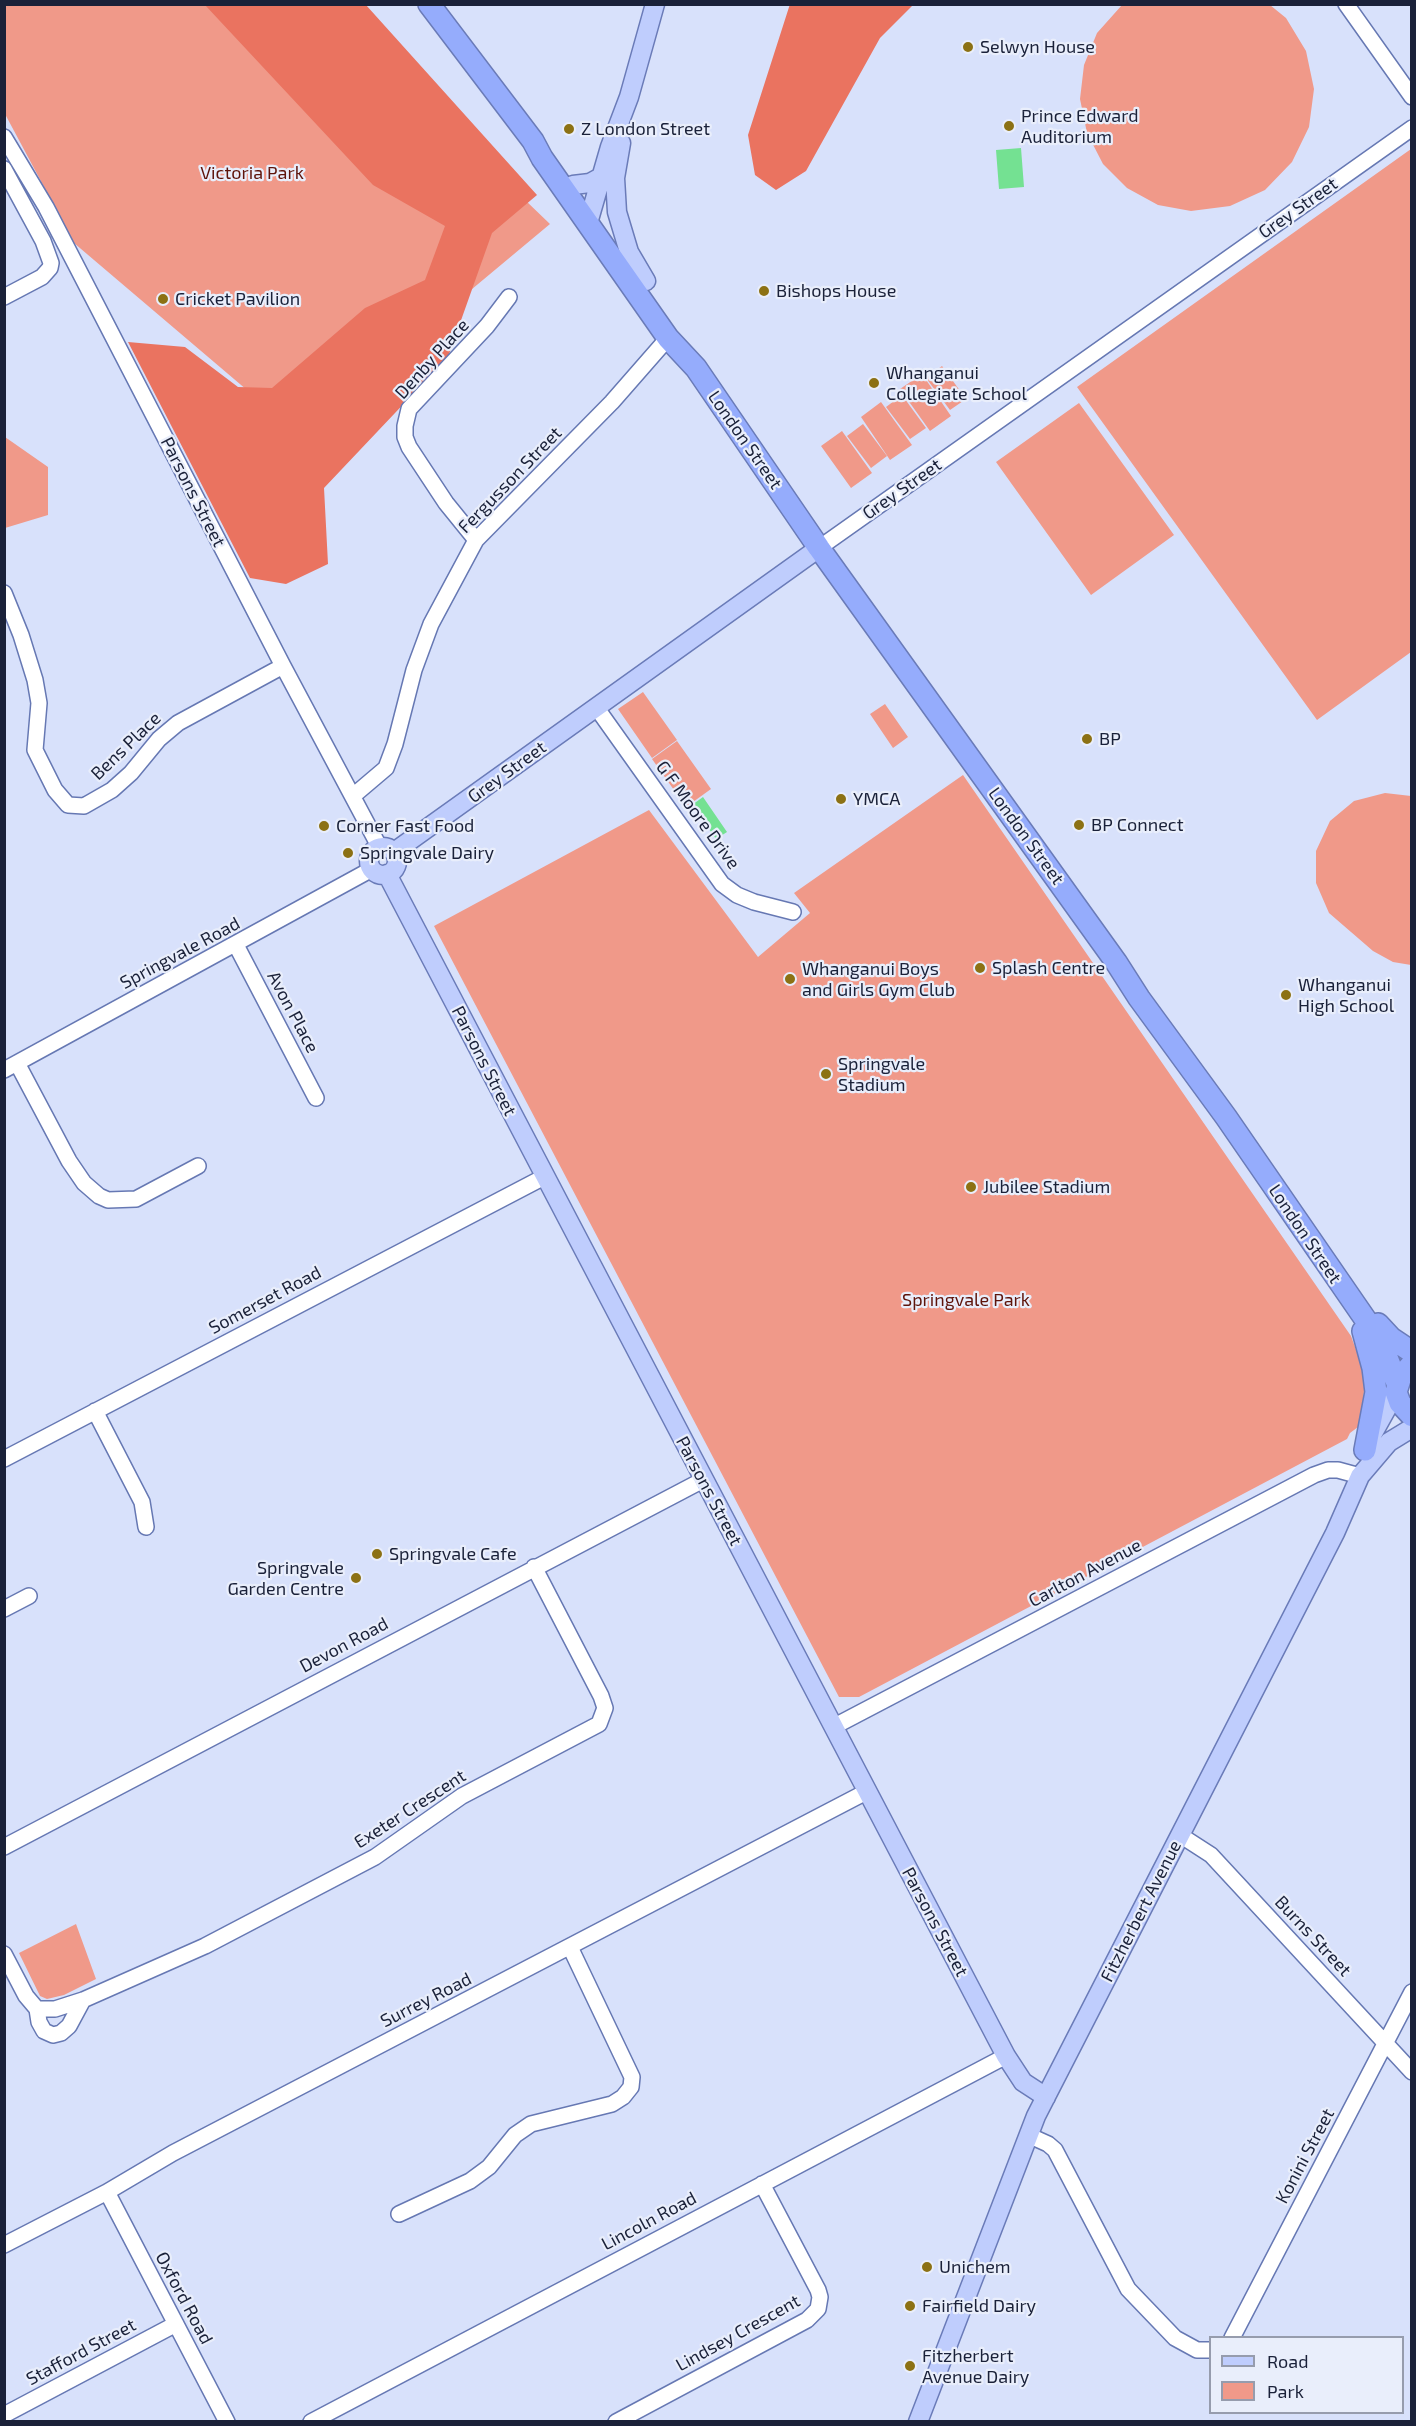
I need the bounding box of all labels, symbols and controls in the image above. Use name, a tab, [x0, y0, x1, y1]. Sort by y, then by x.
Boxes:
place label: Selwyn House	[980, 36, 1095, 58]
marker: Selwyn House	[961, 40, 975, 54]
place label: Prince Edward Auditorium	[1021, 105, 1139, 148]
place label: Z London Street	[581, 118, 710, 140]
marker: Prince Edward Auditorium	[1002, 119, 1016, 133]
marker: Z London Street	[562, 122, 576, 136]
park label: Victoria Park	[200, 162, 304, 184]
street label: Grey Street	[1254, 173, 1342, 243]
place label: Bishops House	[776, 280, 896, 302]
marker: Bishops House	[757, 284, 771, 298]
place label: Cricket Pavilion	[175, 288, 300, 310]
marker: Cricket Pavilion	[156, 292, 170, 306]
street label: Denby Place	[391, 315, 473, 403]
place label: Whanganui Collegiate School	[886, 362, 1027, 404]
marker: Whanganui Collegiate School	[867, 376, 881, 390]
street label: London Street	[703, 387, 787, 493]
street label: Fergusson Street	[454, 422, 566, 538]
street label: Parsons Street	[156, 433, 230, 551]
street label: Grey Street	[858, 454, 946, 524]
street label: Bens Place	[87, 707, 165, 785]
place label: BP	[1099, 728, 1121, 750]
marker: BP	[1080, 732, 1094, 746]
street label: Grey Street	[464, 736, 550, 808]
street label: G F Moore Drive	[651, 757, 745, 873]
street label: London Street	[983, 783, 1069, 889]
place label: YMCA	[853, 788, 900, 810]
marker: YMCA	[834, 792, 848, 806]
place label: BP Connect	[1091, 814, 1184, 836]
place label: Corner Fast Food	[336, 815, 474, 837]
marker: BP Connect	[1072, 818, 1086, 832]
marker: Corner Fast Food	[317, 819, 331, 833]
place label: Springvale Dairy	[360, 842, 494, 864]
marker: Springvale Dairy	[341, 846, 355, 860]
street label: Springvale Road	[116, 912, 244, 994]
place label: Splash Centre	[992, 957, 1105, 979]
place label: Whanganui Boys and Girls Gym Club	[802, 958, 955, 1000]
marker: Splash Centre	[973, 961, 987, 975]
street label: Avon Place	[263, 968, 323, 1056]
marker: Whanganui Boys and Girls Gym Club	[783, 972, 797, 986]
place label: Whanganui High School	[1298, 974, 1394, 1016]
marker: Whanganui High School	[1279, 988, 1293, 1002]
street label: Parsons Street	[447, 1002, 521, 1120]
place label: Springvale Stadium	[838, 1053, 925, 1096]
marker: Springvale Stadium	[819, 1067, 833, 1081]
place label: Jubilee Stadium	[983, 1176, 1110, 1198]
marker: Jubilee Stadium	[964, 1180, 978, 1194]
street label: London Street	[1264, 1180, 1346, 1288]
street label: Somerset Road	[205, 1261, 325, 1339]
park label: Springvale Park	[902, 1289, 1030, 1311]
street label: Parsons Street	[671, 1433, 747, 1549]
street label: Carlton Avenue	[1025, 1534, 1145, 1612]
place label: Springvale Cafe	[389, 1543, 517, 1565]
marker: Springvale Cafe	[370, 1547, 384, 1561]
place label: Springvale Garden Centre	[227, 1557, 344, 1600]
marker: Springvale Garden Centre	[349, 1571, 363, 1585]
street label: Devon Road	[296, 1613, 392, 1677]
street label: Exeter Crescent	[350, 1765, 470, 1853]
street label: Fitzherbert Avenue	[1096, 1837, 1186, 1985]
street label: Parsons Street	[897, 1864, 973, 1980]
street label: Burns Street	[1270, 1891, 1356, 1981]
street label: Surrey Road	[377, 1968, 475, 2032]
street label: Konini Street	[1271, 2105, 1339, 2207]
street label: Lincoln Road	[598, 2187, 700, 2255]
street label: Oxford Road	[151, 2248, 217, 2348]
place label: Unichem	[939, 2256, 1011, 2278]
marker: Unichem	[920, 2260, 934, 2274]
street label: Lindsey Crescent	[672, 2290, 804, 2376]
place label: Fairfield Dairy	[922, 2295, 1036, 2317]
marker: Fairfield Dairy	[903, 2299, 917, 2313]
street label: Stafford Street	[23, 2314, 139, 2390]
legend	[1209, 2336, 1404, 2414]
place label: Fitzherbert Avenue Dairy	[922, 2345, 1029, 2388]
text: Road	[1267, 2350, 1308, 2372]
marker: Fitzherbert Avenue Dairy	[903, 2359, 917, 2373]
text: Park	[1267, 2380, 1304, 2402]

